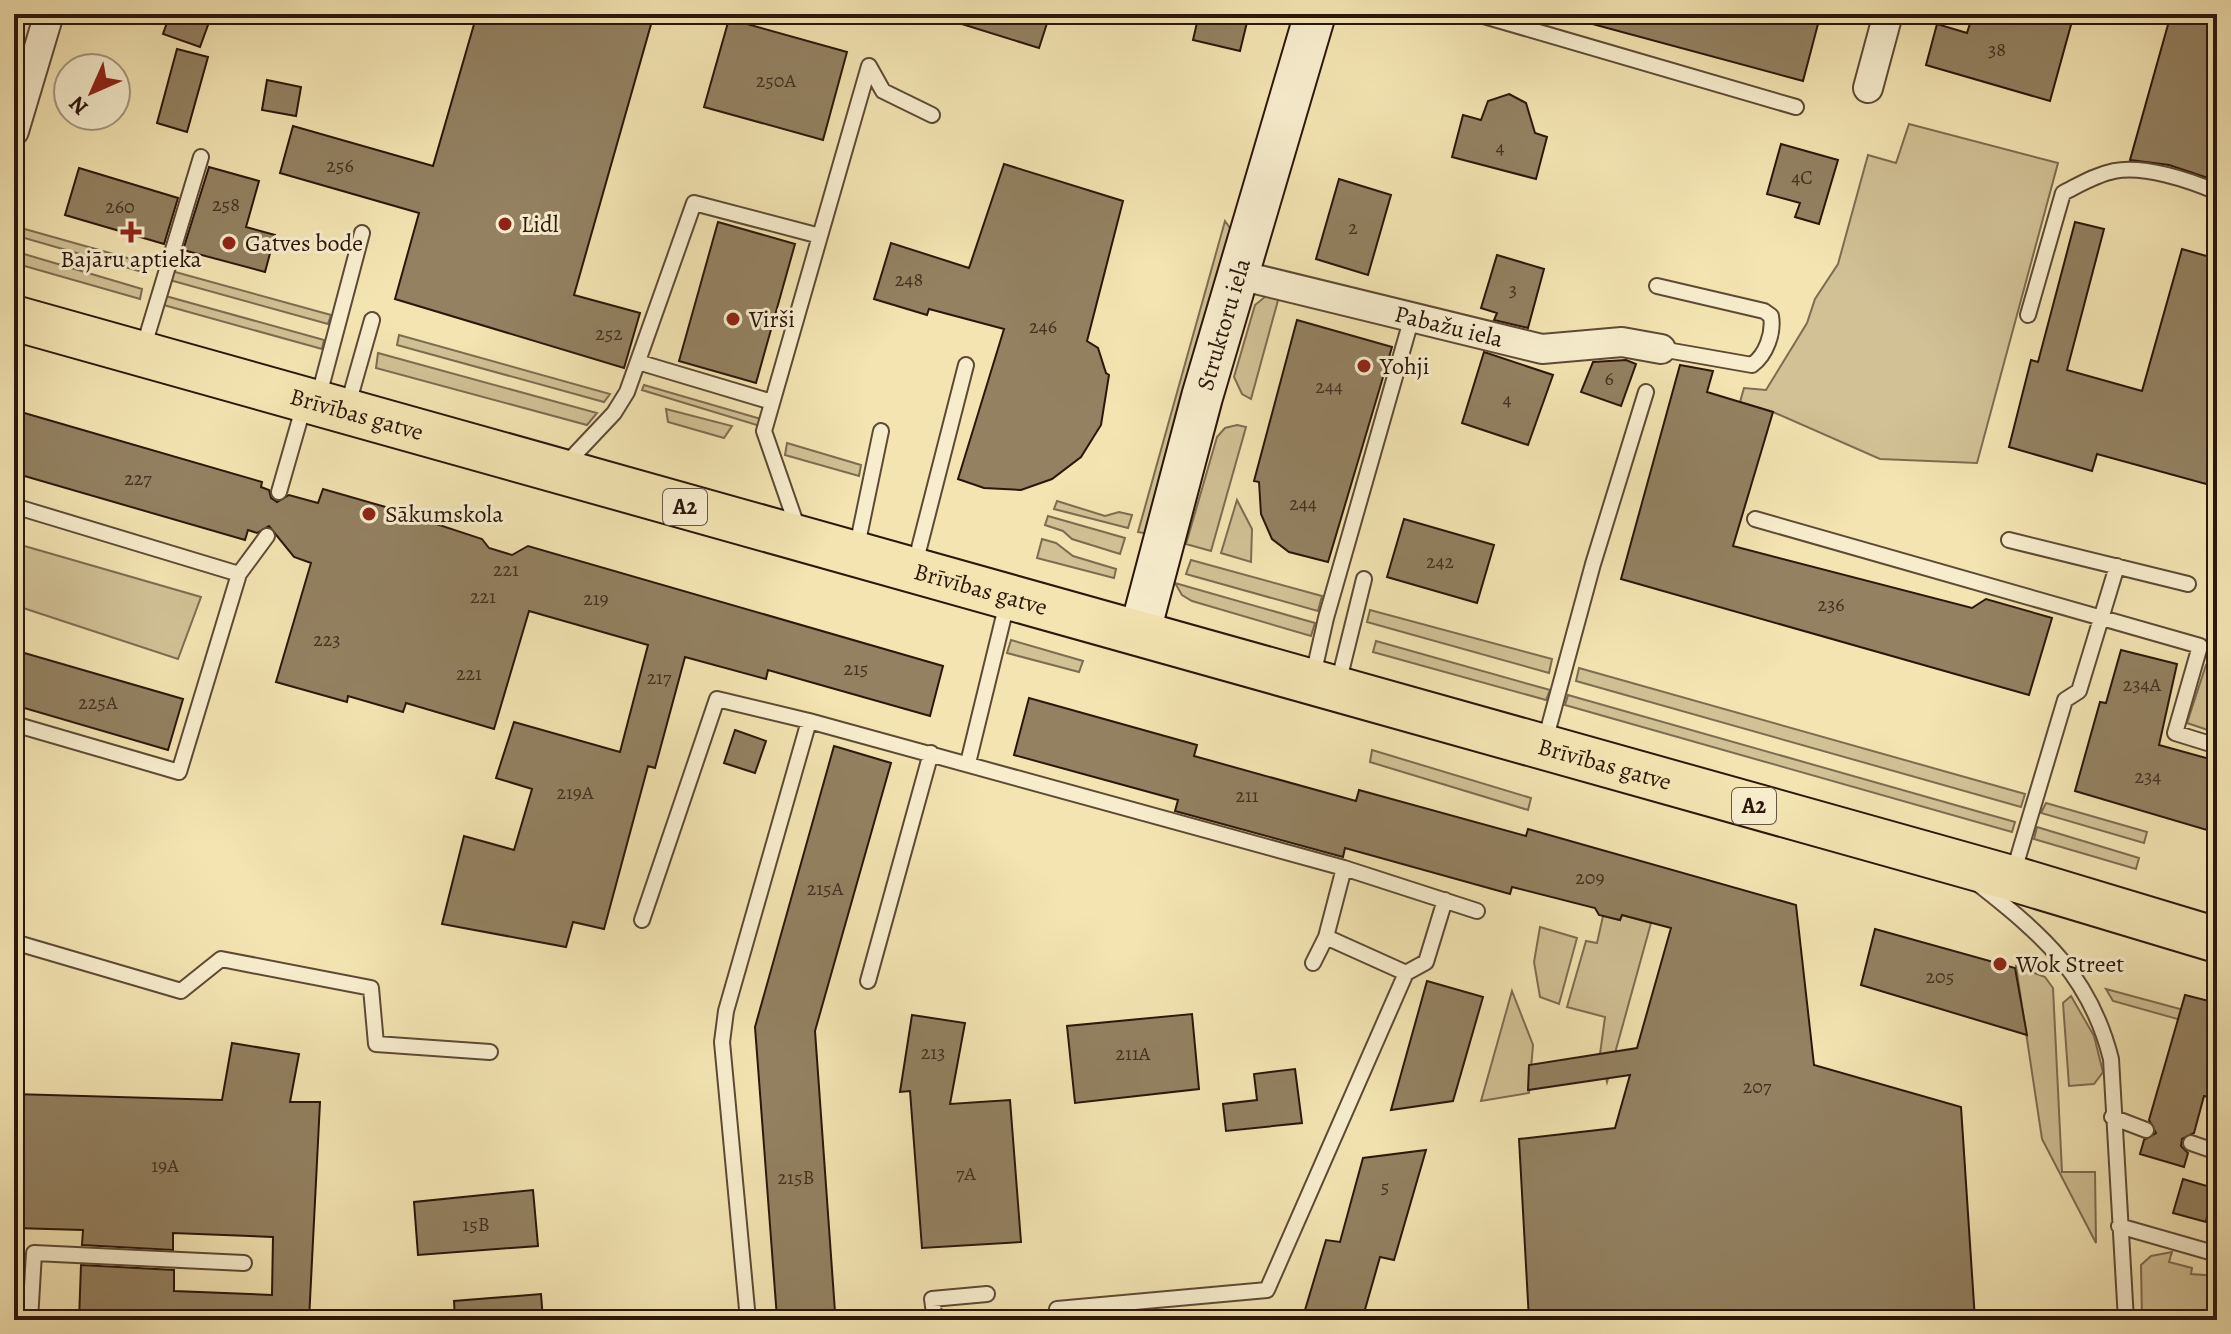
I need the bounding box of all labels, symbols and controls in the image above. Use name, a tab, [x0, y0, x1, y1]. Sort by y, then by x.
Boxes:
house number: 38	[1988, 36, 2006, 63]
north arrow	[52, 52, 132, 132]
house number: 250A	[756, 67, 797, 94]
text: N	[62, 89, 95, 122]
house number: 4	[1495, 134, 1505, 161]
house number: 256	[326, 152, 354, 179]
house number: 4C	[1791, 164, 1813, 191]
house number: 258	[212, 191, 240, 218]
house number: 260	[105, 193, 135, 220]
place label: Lidl	[521, 208, 559, 240]
house number: 2	[1348, 214, 1358, 241]
marker: Lidl	[496, 215, 514, 233]
marker: Bajāru aptieka	[122, 223, 140, 241]
place label: Gatves bode	[245, 227, 363, 259]
marker: Gatves bode	[220, 234, 238, 252]
place label: Bajāru aptieka	[60, 243, 203, 275]
street label: Struktoru iela	[1189, 254, 1258, 394]
house number: 248	[895, 266, 923, 293]
house number: 3	[1509, 276, 1517, 303]
street label: Pabažu iela	[1391, 298, 1507, 355]
place label: Virši	[748, 303, 795, 335]
marker: Virši	[724, 310, 742, 328]
house number: 246	[1029, 313, 1057, 340]
house number: 252	[595, 320, 623, 347]
place label: Yohji	[1379, 350, 1430, 382]
marker: Yohji	[1355, 357, 1373, 375]
house number: 6	[1604, 365, 1614, 392]
house number: 244	[1315, 373, 1343, 400]
street label: Brīvības gatve	[286, 380, 427, 448]
house number: 4	[1502, 386, 1512, 413]
house number: 227	[124, 465, 152, 492]
road number: A2	[663, 489, 707, 525]
house number: 244	[1289, 490, 1317, 517]
place label: Sākumskola	[385, 498, 504, 530]
marker: Sākumskola	[360, 505, 378, 523]
house number: 242	[1426, 548, 1455, 575]
street label: Brīvības gatve	[910, 555, 1051, 623]
house number: 221	[493, 556, 519, 583]
house number: 221	[470, 583, 496, 610]
house number: 219	[583, 585, 609, 612]
house number: 236	[1817, 591, 1845, 618]
house number: 223	[313, 626, 341, 653]
house number: 215	[844, 655, 868, 682]
house number: 221	[456, 660, 482, 687]
house number: 217	[647, 664, 672, 691]
house number: 234A	[2123, 671, 2162, 698]
house number: 225A	[78, 689, 118, 716]
street label: Brīvības gatve	[1534, 730, 1675, 798]
house number: 234	[2135, 763, 2161, 790]
house number: 219A	[556, 779, 594, 806]
house number: 211	[1235, 782, 1259, 809]
road number: A2	[1732, 788, 1776, 824]
house number: 209	[1575, 864, 1605, 891]
house number: 215A	[807, 875, 844, 902]
place label: Wok Street	[2015, 948, 2124, 980]
marker: Wok Street	[1991, 955, 2009, 973]
house number: 205	[1926, 963, 1954, 990]
house number: 213	[921, 1039, 945, 1066]
house number: 211A	[1116, 1040, 1151, 1067]
house number: 207	[1743, 1073, 1772, 1100]
house number: 19A	[151, 1152, 179, 1179]
house number: 7A	[956, 1160, 976, 1187]
house number: 215B	[778, 1164, 814, 1191]
house number: 5	[1381, 1173, 1389, 1200]
house number: 15B	[462, 1211, 490, 1238]

